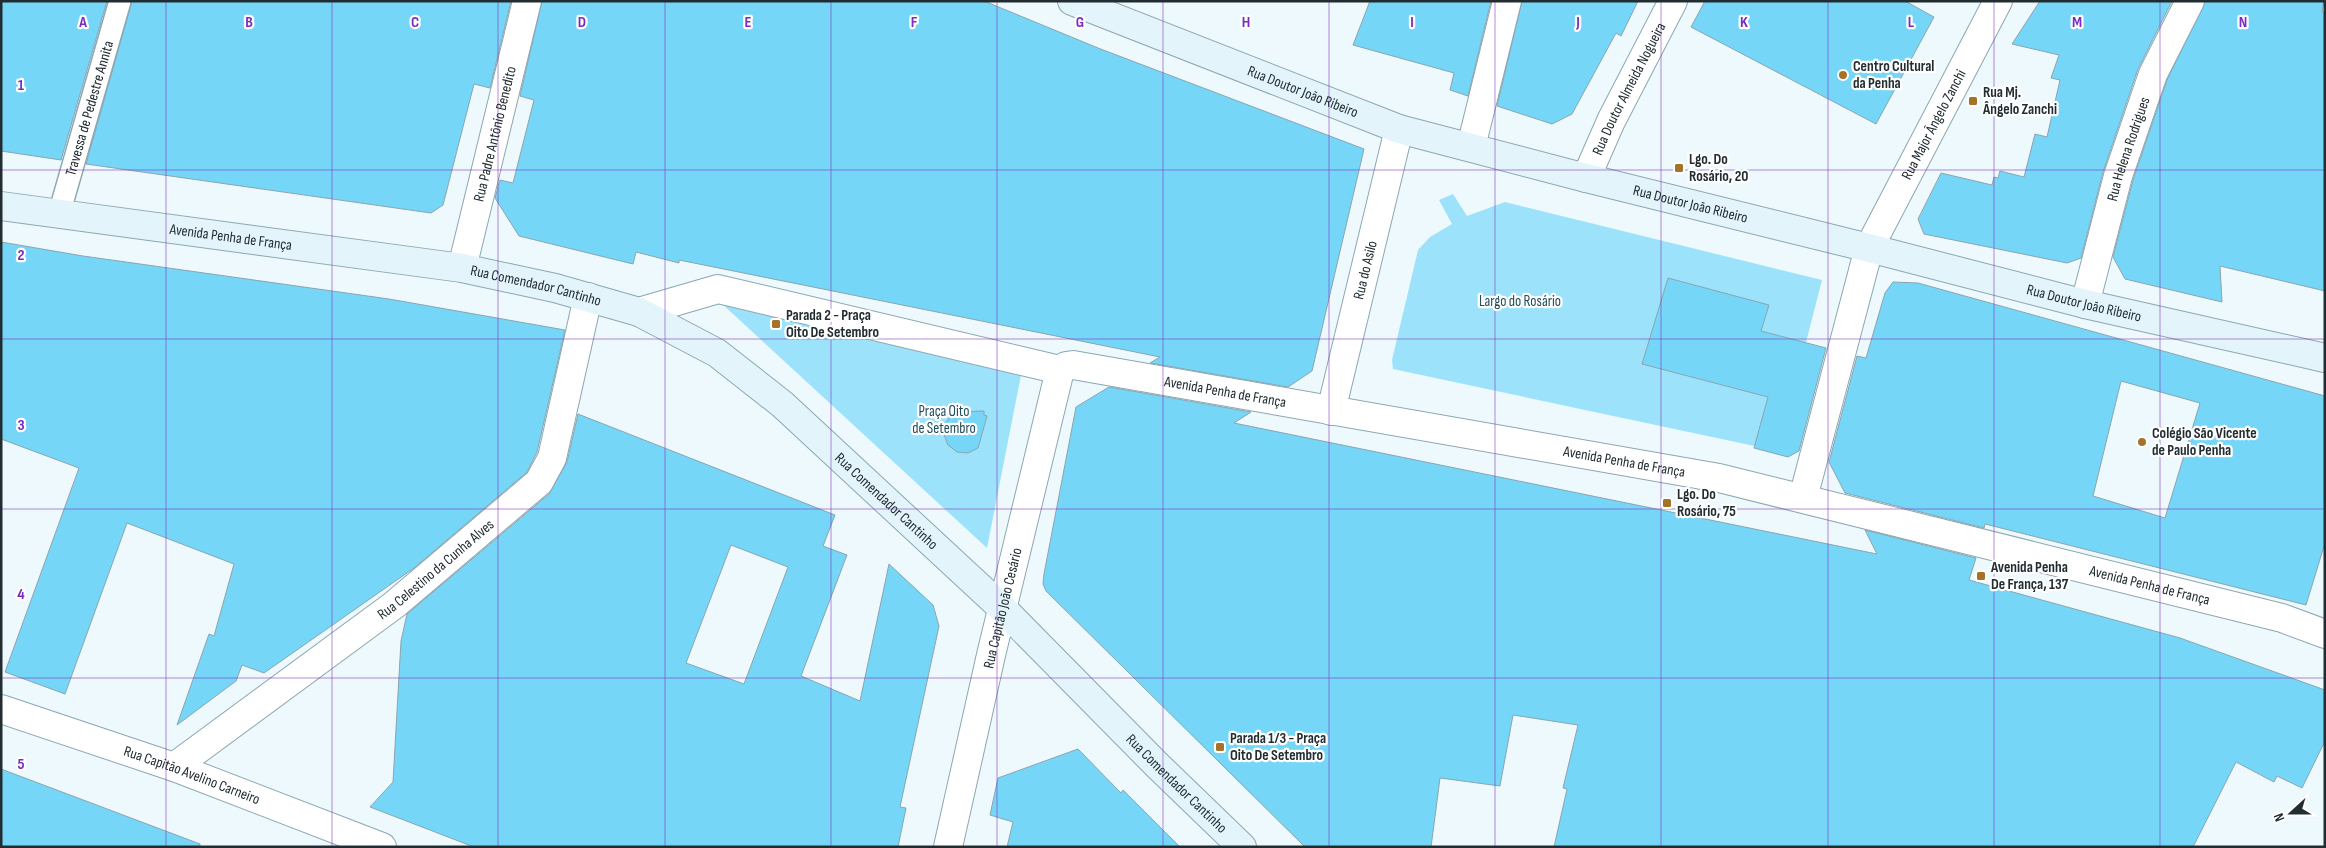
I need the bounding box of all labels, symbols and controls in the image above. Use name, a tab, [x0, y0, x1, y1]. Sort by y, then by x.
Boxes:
text: A	[78, 13, 87, 32]
text: B	[245, 13, 253, 32]
text: C	[411, 13, 419, 32]
text: D	[578, 13, 586, 32]
text: E	[745, 13, 752, 32]
text: F	[911, 13, 918, 32]
text: G	[1076, 13, 1084, 32]
text: H	[1242, 13, 1250, 32]
text: I	[1410, 13, 1414, 32]
text: J	[1575, 13, 1580, 32]
text: K	[1740, 13, 1748, 32]
text: L	[1908, 13, 1915, 32]
text: M	[2072, 13, 2082, 32]
text: N	[2239, 13, 2247, 32]
street label: Rua Doutor Almeida Nogueira	[1588, 19, 1670, 158]
street label: Travessa de Pedestre Annita	[61, 38, 118, 178]
place label: Centro Cultural da Penha	[1853, 57, 1934, 93]
street label: Rua Doutor João Ribeiro	[1245, 61, 1361, 122]
street label: Rua Padre Antônio Benedito	[469, 64, 520, 204]
street label: Rua Major Ângelo Zanchi	[1897, 66, 1970, 183]
marker: Centro Cultural da Penha	[1837, 69, 1849, 81]
text: 1	[18, 76, 25, 95]
place label: Rua Mj. Ângelo Zanchi	[1982, 83, 2057, 119]
street label: Rua Helena Rodrigues	[2102, 94, 2154, 203]
marker: Rua Mj. Ângelo Zanchi	[1967, 95, 1979, 107]
place label: Lgo. Do Rosário, 20	[1689, 150, 1748, 186]
marker: Lgo. Do Rosário, 20	[1673, 162, 1685, 174]
street label: Rua Doutor João Ribeiro	[1631, 180, 1750, 227]
street label: Avenida Penha de França	[168, 219, 293, 255]
street label: Rua do Asilo	[1349, 239, 1381, 301]
text: 2	[17, 246, 25, 265]
street label: Rua Comendador Cantinho	[469, 261, 603, 310]
street label: Rua Doutor João Ribeiro	[2025, 280, 2143, 326]
park label: Largo do Rosário	[1479, 292, 1561, 311]
place label: Parada 2 - Praça Oito De Setembro	[786, 306, 879, 342]
marker: Parada 2 - Praça Oito De Setembro	[770, 318, 782, 330]
street label: Avenida Penha de França	[1162, 372, 1288, 412]
park label: Praça Oito de Setembro	[912, 402, 976, 438]
text: 3	[17, 416, 25, 435]
place label: Colégio São Vicente de Paulo Penha	[2152, 424, 2257, 460]
marker: Colégio São Vicente de Paulo Penha	[2136, 436, 2148, 448]
street label: Avenida Penha de França	[1561, 441, 1687, 481]
street label: Rua Comendador Cantinho	[831, 448, 942, 553]
place label: Lgo. Do Rosário, 75	[1677, 485, 1736, 521]
marker: Lgo. Do Rosário, 75	[1661, 497, 1673, 509]
street label: Rua Celestino da Cunha Alves	[373, 515, 498, 624]
street label: Rua Capitão João Cesário	[979, 546, 1026, 670]
place label: Avenida Penha De França, 137	[1990, 558, 2069, 594]
street label: Avenida Penha de França	[2087, 561, 2212, 609]
marker: Avenida Penha De França, 137	[1975, 570, 1987, 582]
text: 4	[17, 585, 25, 604]
place label: Parada 1/3 - Praça Oito De Setembro	[1230, 729, 1326, 765]
street label: Rua Comendador Cantinho	[1122, 730, 1231, 837]
street label: Rua Capitão Avelino Carneiro	[121, 741, 263, 809]
marker: Parada 1/3 - Praça Oito De Setembro	[1214, 741, 1226, 753]
text: 5	[17, 755, 25, 774]
north arrow	[2266, 788, 2316, 838]
text: N	[2270, 811, 2289, 824]

